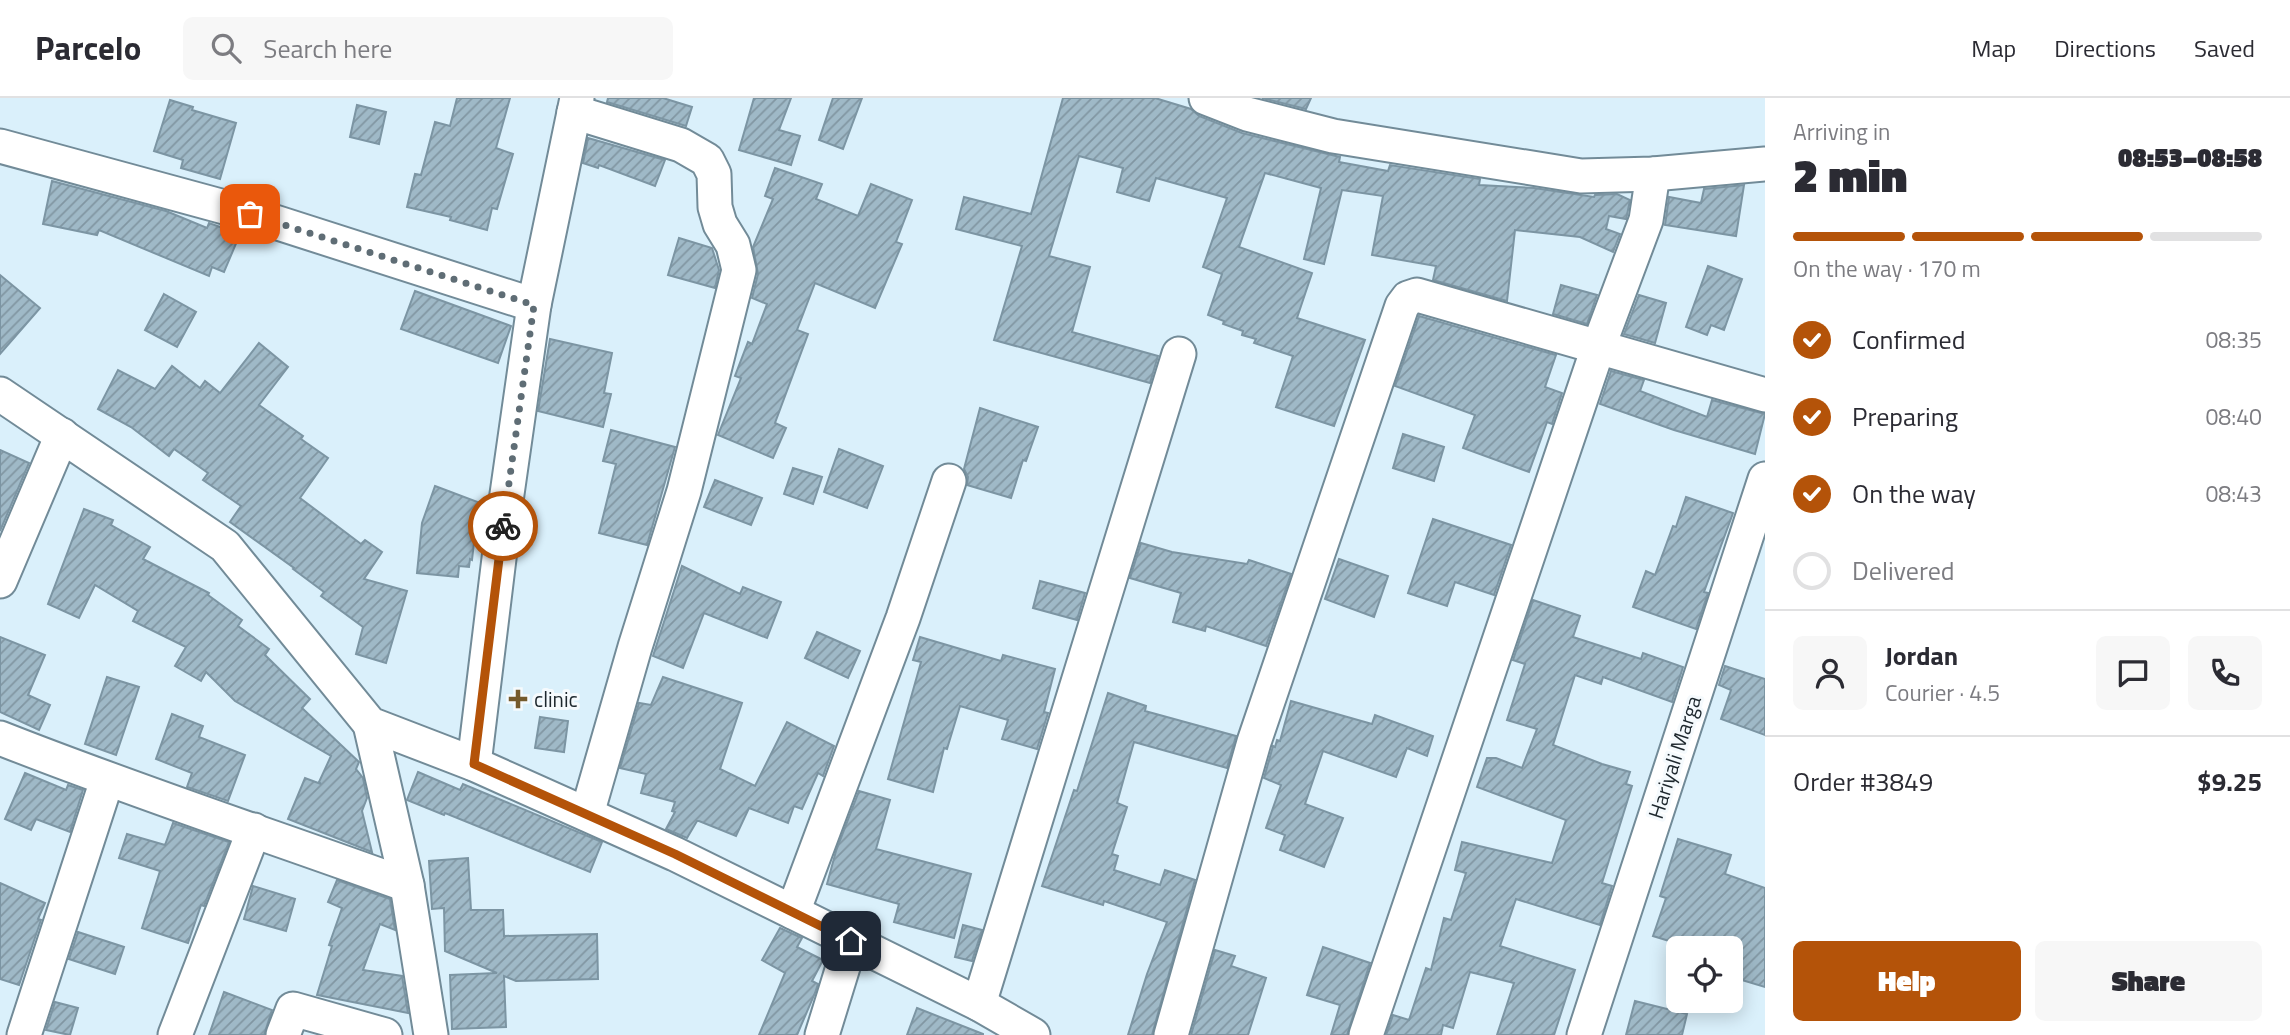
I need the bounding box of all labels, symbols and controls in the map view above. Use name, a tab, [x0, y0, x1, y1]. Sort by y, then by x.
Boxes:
search box	[183, 17, 673, 80]
text: Parcelo	[35, 23, 141, 73]
icon: search	[207, 29, 245, 67]
text: Search here	[263, 29, 392, 68]
text: Map	[1971, 30, 2016, 66]
text: Directions	[2054, 30, 2156, 66]
text: Saved	[2194, 30, 2255, 66]
text: Arriving in	[1793, 114, 1890, 149]
text: 08:53–08:58	[2118, 138, 2262, 177]
text: 2 min	[1793, 140, 1907, 210]
pin	[220, 184, 280, 244]
icon: bag	[231, 195, 269, 233]
text: On the way · 170 m	[1793, 251, 1981, 286]
text: Confirmed	[1852, 320, 1966, 359]
icon: check	[1793, 321, 1831, 359]
text: 08:35	[2205, 322, 2262, 357]
text: Preparing	[1852, 397, 1958, 436]
icon: check	[1793, 398, 1831, 436]
text: 08:40	[2205, 399, 2262, 434]
text: On the way	[1852, 474, 1976, 513]
icon: check	[1793, 475, 1831, 513]
text: 08:43	[2205, 476, 2262, 511]
courier	[468, 491, 538, 561]
icon: bike	[484, 507, 522, 545]
text: Delivered	[1852, 551, 1955, 590]
button: person	[1793, 636, 1867, 710]
text: Jordan	[1885, 636, 1958, 675]
button: chat	[2096, 636, 2170, 710]
button: phone	[2188, 636, 2262, 710]
text: Courier · 4.5	[1885, 675, 2000, 710]
place label: clinic	[534, 683, 578, 715]
marker: clinic	[508, 689, 528, 709]
street label: Hariyali Marga	[1639, 691, 1709, 823]
text: Order #3849	[1793, 762, 1933, 801]
text: $9.25	[2197, 762, 2262, 801]
pin	[821, 911, 881, 971]
icon: home	[832, 922, 870, 960]
map controls	[1666, 936, 1743, 1013]
button: locate	[1666, 936, 1743, 1013]
button: Help	[1793, 941, 2021, 1021]
button: Share	[2035, 941, 2262, 1021]

